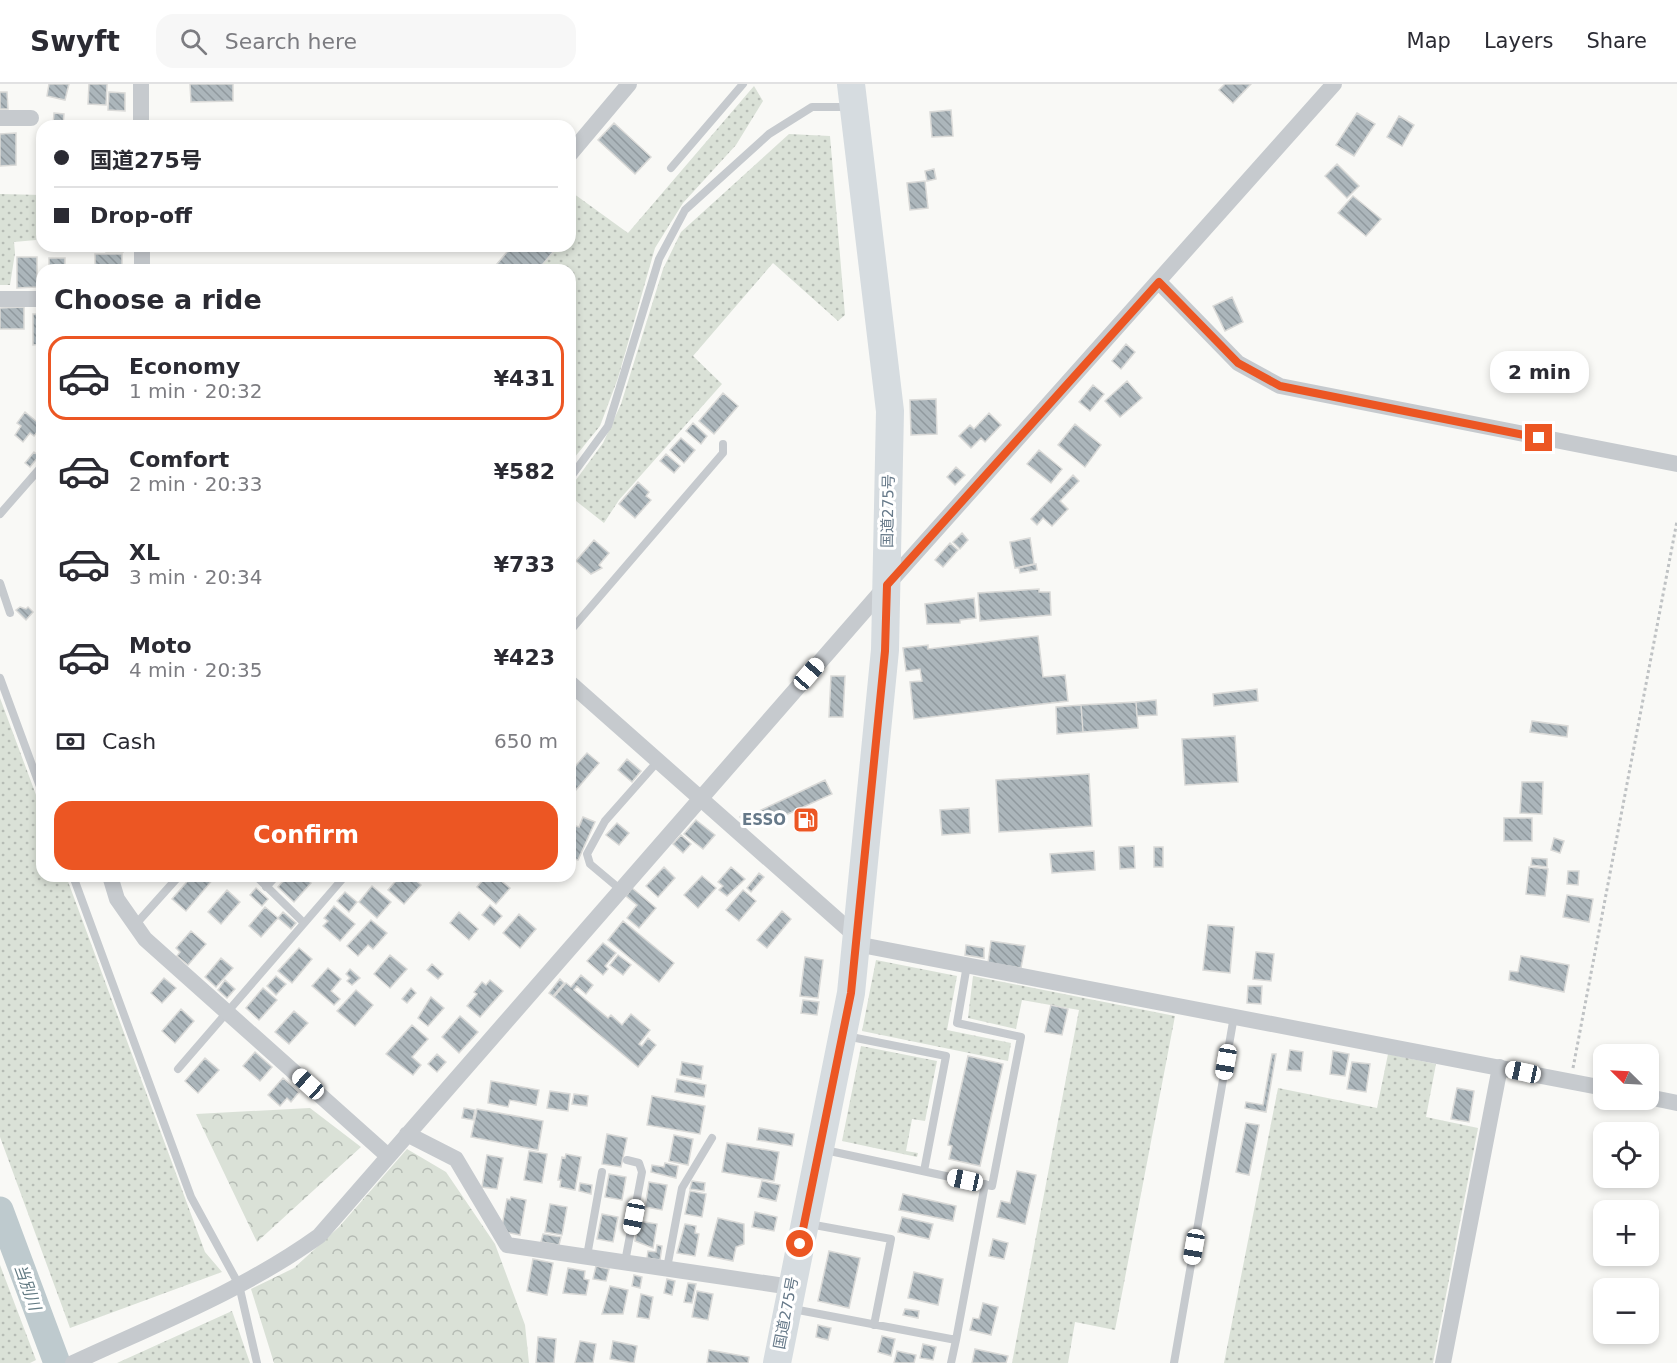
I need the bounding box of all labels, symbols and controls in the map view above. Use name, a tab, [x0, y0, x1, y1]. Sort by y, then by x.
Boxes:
search box	[156, 14, 576, 68]
text: Swyft	[30, 25, 120, 58]
icon: search	[177, 25, 210, 58]
text: Search here	[225, 29, 357, 54]
text: Map	[1407, 29, 1451, 53]
text: Layers	[1484, 29, 1553, 53]
text: Share	[1586, 29, 1647, 53]
text: 国道275号	[90, 148, 202, 173]
text: Drop-off	[90, 203, 192, 228]
text: Choose a ride	[54, 284, 262, 315]
icon: car	[57, 351, 111, 405]
callout: 2 min	[1490, 351, 1588, 393]
text: Economy	[129, 354, 240, 379]
text: 2 min	[1508, 360, 1571, 384]
text: ¥431	[494, 366, 555, 391]
text: 1 min · 20:32	[129, 379, 263, 403]
route end	[1525, 424, 1552, 451]
icon: car	[57, 444, 111, 498]
text: Comfort	[129, 447, 229, 472]
text: ¥582	[494, 459, 555, 484]
text: 2 min · 20:33	[129, 472, 263, 496]
street label: 国道275号	[878, 474, 898, 548]
icon: car	[57, 537, 111, 591]
text: XL	[129, 540, 160, 565]
text: ¥733	[494, 552, 555, 577]
text: 3 min · 20:34	[129, 565, 263, 589]
icon: car	[57, 630, 111, 684]
text: Moto	[129, 633, 192, 658]
text: ¥423	[494, 645, 555, 670]
car	[790, 655, 828, 693]
text: 4 min · 20:35	[129, 658, 263, 682]
icon: cash	[54, 725, 87, 758]
text: Cash	[102, 729, 156, 754]
text: 650 m	[494, 729, 558, 753]
button: Confirm	[54, 801, 558, 870]
fuel station icon: ESSO	[791, 805, 821, 835]
place label: ESSO	[742, 811, 786, 829]
car	[1214, 1043, 1238, 1081]
north arrow	[1593, 1044, 1659, 1110]
map controls	[1593, 1044, 1659, 1344]
car	[1504, 1059, 1542, 1085]
car	[289, 1065, 327, 1103]
button: locate	[1593, 1122, 1659, 1188]
car	[946, 1167, 984, 1193]
car	[622, 1198, 646, 1236]
button: +	[1593, 1200, 1659, 1266]
car	[1182, 1228, 1206, 1266]
route start	[786, 1230, 813, 1257]
water label: 当別川	[10, 1261, 45, 1315]
street label: 国道275号	[770, 1275, 802, 1351]
button: −	[1593, 1278, 1659, 1344]

